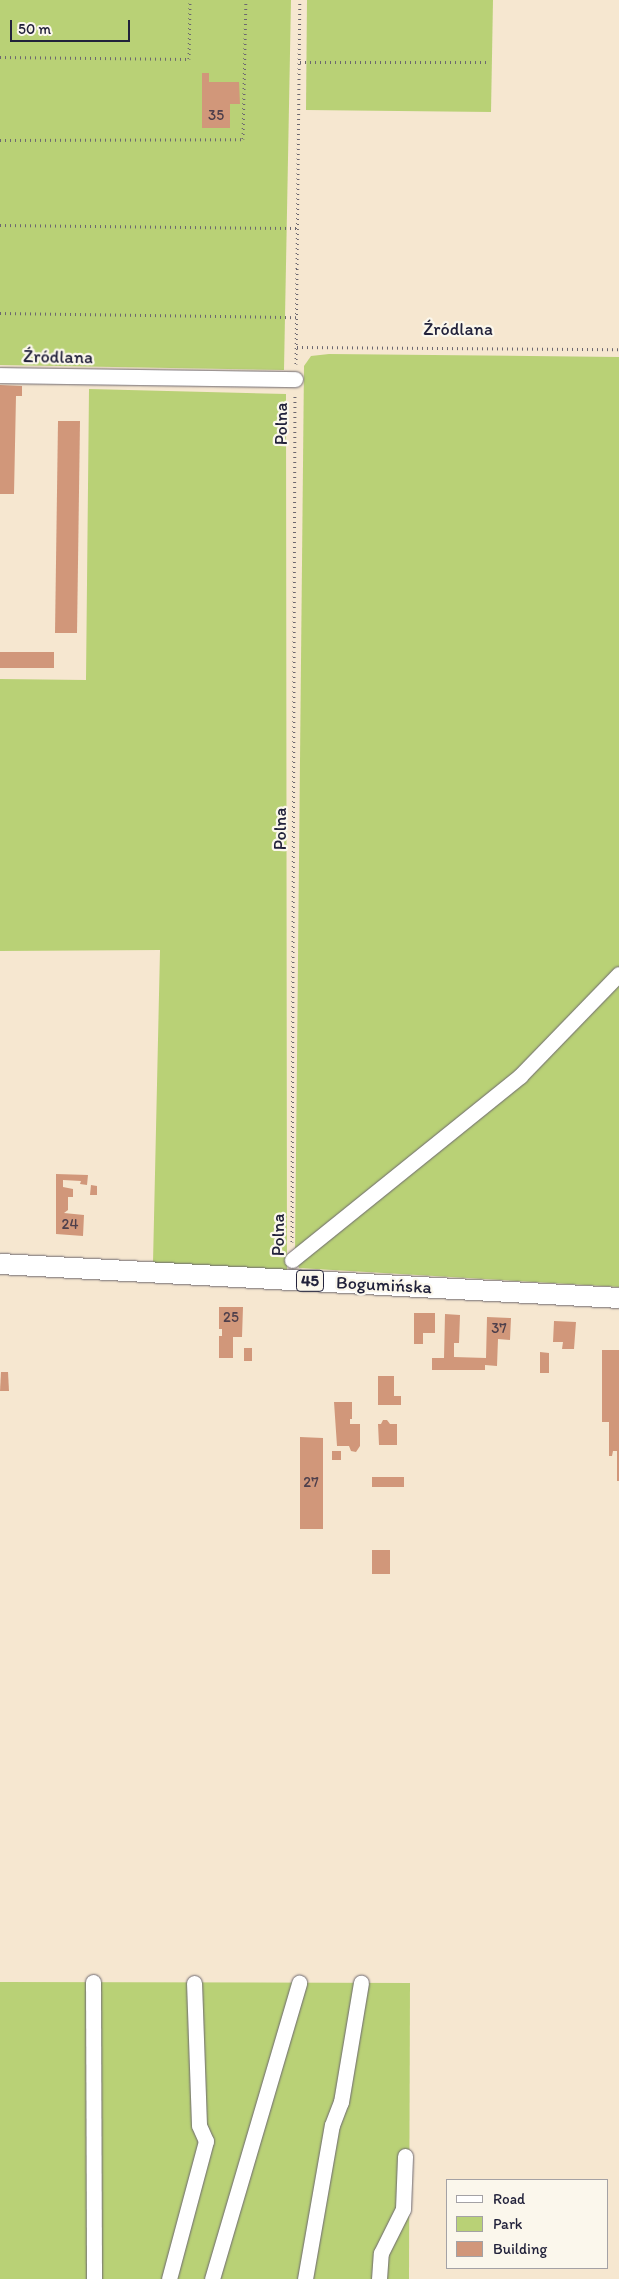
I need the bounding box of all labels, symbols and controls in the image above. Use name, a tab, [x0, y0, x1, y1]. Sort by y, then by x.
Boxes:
scale bar	[12, 10, 132, 42]
text: 50 m	[18, 20, 51, 38]
house number: 35	[208, 107, 224, 125]
street label: Źródlana	[423, 318, 493, 340]
street label: Źródlana	[23, 346, 93, 368]
street label: Polna	[270, 403, 292, 445]
street label: Polna	[269, 808, 291, 850]
street label: Polna	[267, 1214, 289, 1256]
house number: 24	[62, 1216, 78, 1234]
road number: 45	[295, 1268, 325, 1294]
street label: Bogumińska	[336, 1272, 432, 1298]
house number: 25	[223, 1309, 239, 1327]
house number: 37	[491, 1320, 507, 1338]
house number: 27	[303, 1474, 319, 1492]
legend	[446, 2179, 609, 2269]
text: Road	[493, 2190, 525, 2208]
text: Park	[493, 2215, 523, 2233]
text: Building	[493, 2240, 547, 2258]

